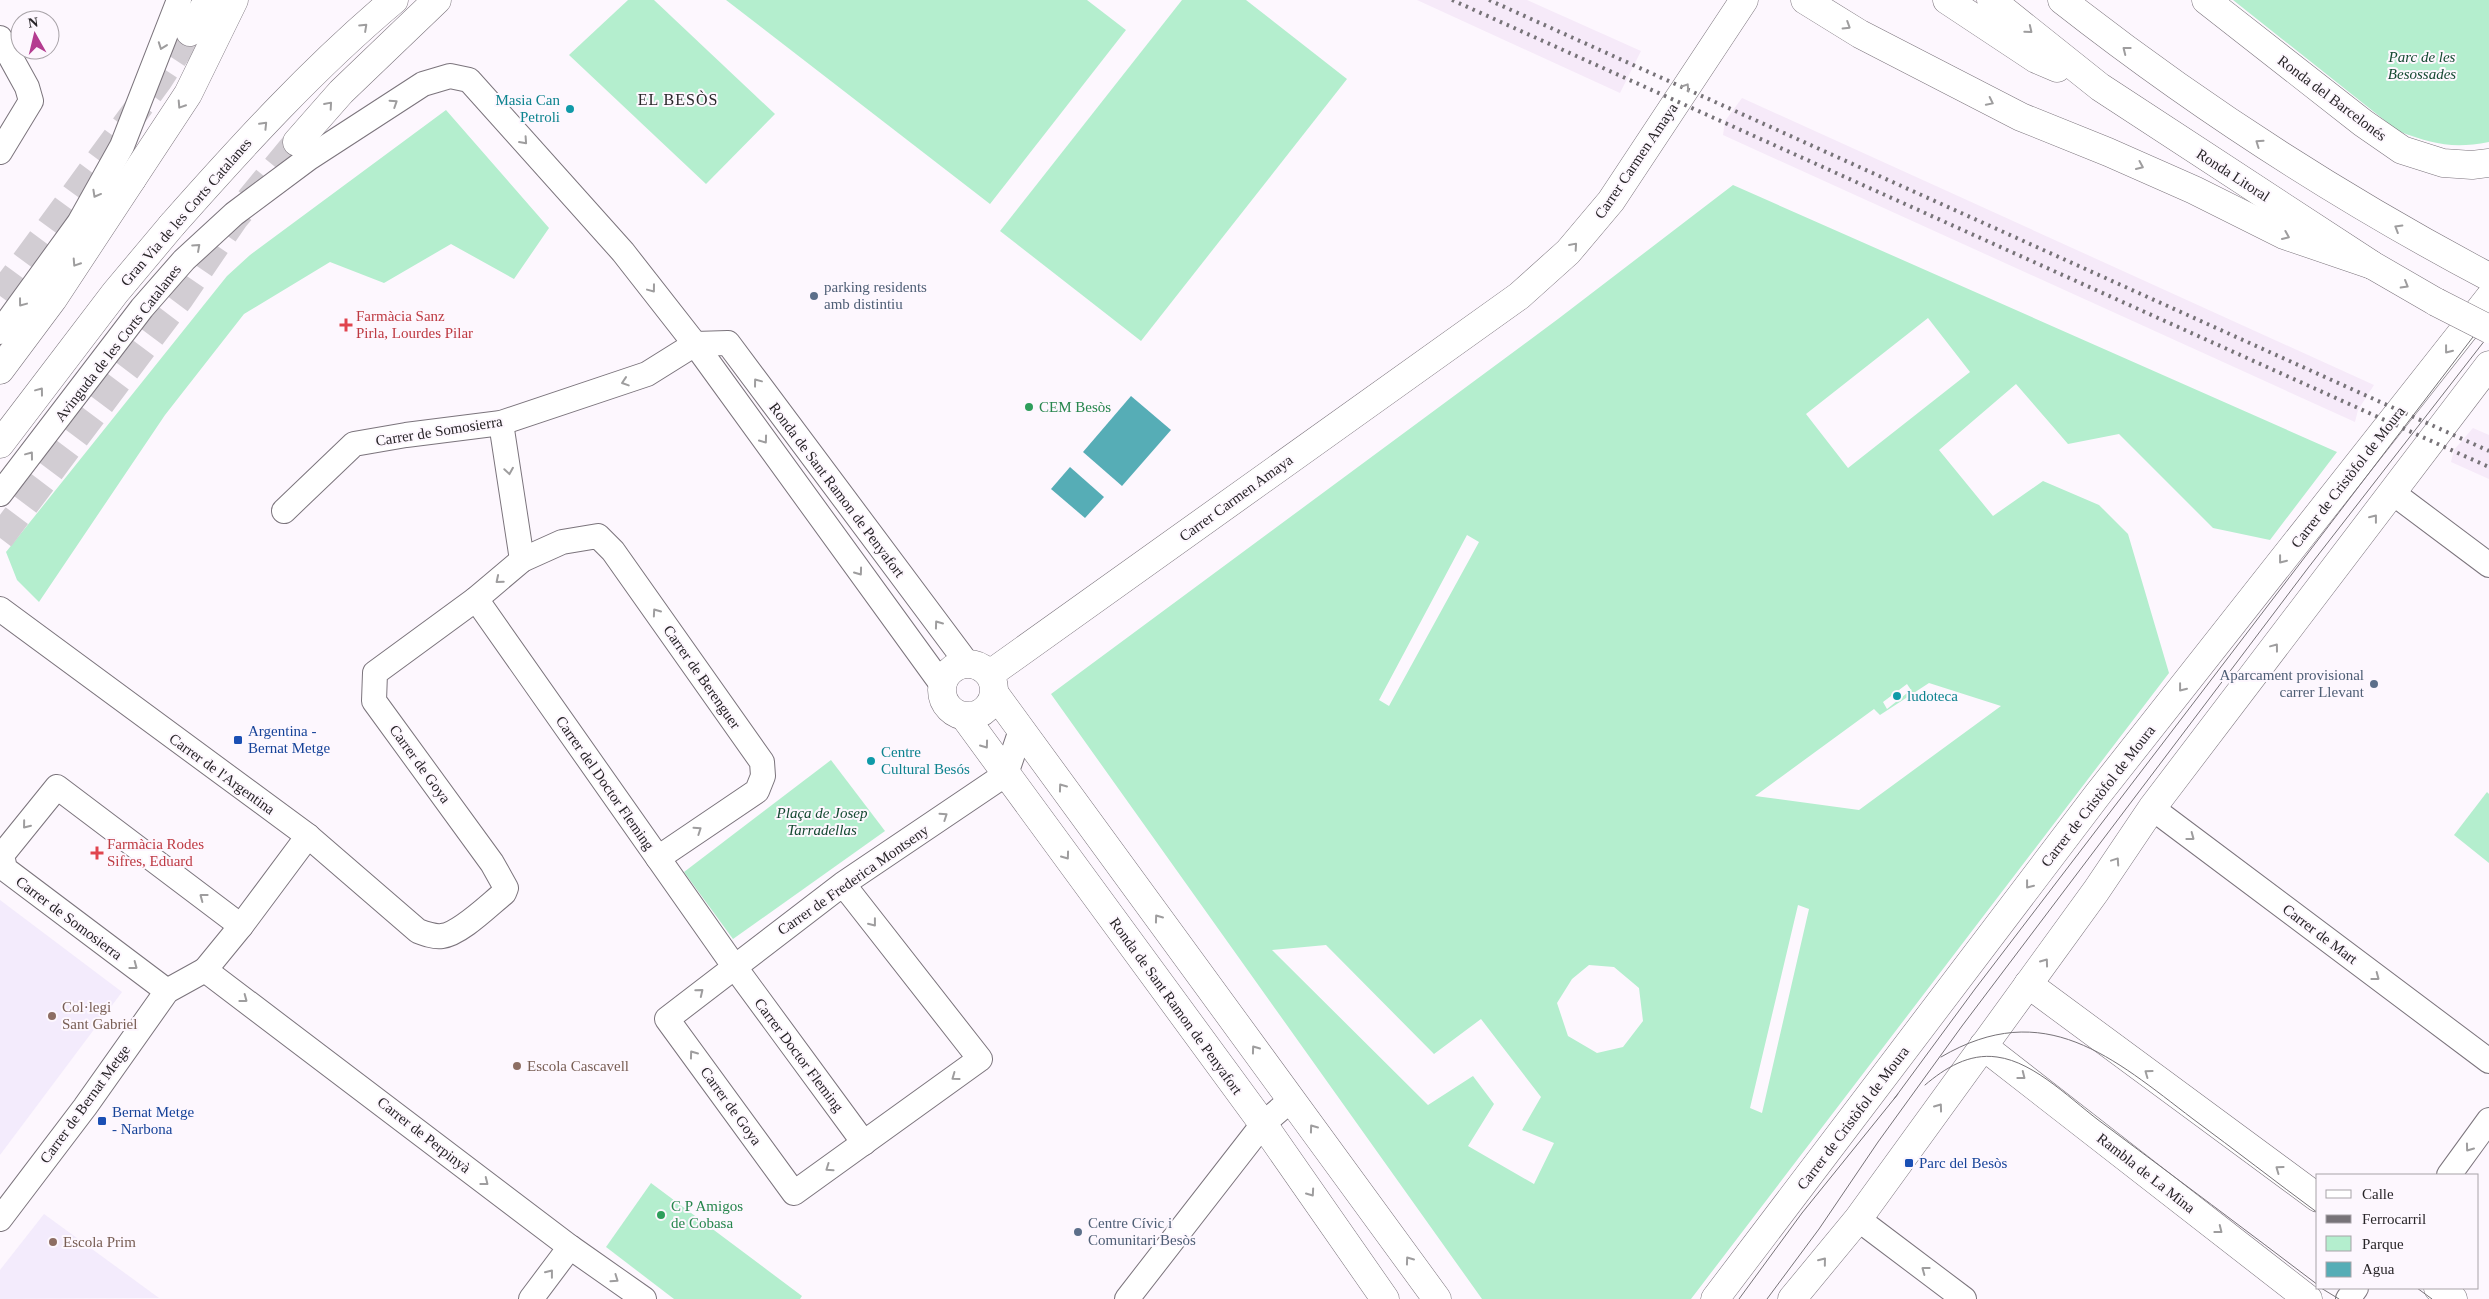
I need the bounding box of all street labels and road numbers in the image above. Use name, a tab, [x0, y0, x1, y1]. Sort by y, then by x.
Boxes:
street label: Ronda del Barcelonés	[2275, 52, 2390, 144]
street label: Carrer Carmen Amaya	[1591, 100, 1681, 222]
street label: Gran Via de les Corts Catalanes	[117, 135, 255, 289]
street label: Ronda Litoral	[2194, 145, 2272, 205]
street label: Avinguda de les Corts Catalanes	[52, 261, 184, 425]
street label: Ronda de Sant Ramon de Penyafort	[766, 400, 908, 581]
street label: Carrer de Cristòfol de Moura	[2288, 403, 2408, 551]
street label: Carrer de Somosierra	[374, 413, 504, 449]
street label: Carrer Carmen Amaya	[1176, 451, 1296, 544]
street label: Carrer de Berenguer	[660, 622, 744, 732]
street label: Carrer del Doctor Fleming	[553, 713, 658, 853]
street label: Carrer de Goya	[386, 722, 454, 806]
street label: Carrer de Cristòfol de Moura	[2038, 722, 2158, 870]
street label: Carrer de l'Argentina	[166, 730, 278, 818]
street label: Carrer de Frederica Montseny	[775, 821, 932, 938]
street label: Carrer de Somosierra	[13, 873, 125, 963]
street label: Carrer de Mart	[2280, 901, 2361, 968]
street label: Ronda de Sant Ramon de Penyafort	[1106, 915, 1246, 1098]
street label: Carrer Doctor Fleming	[751, 995, 847, 1115]
street label: Carrer de Bernat Metge	[37, 1042, 133, 1166]
street label: Carrer de Cristòfol de Moura	[1794, 1043, 1912, 1193]
street label: Carrer de Goya	[697, 1064, 765, 1148]
street label: Carrer de Perpinyà	[374, 1094, 474, 1176]
street label: Rambla de La Mina	[2094, 1130, 2198, 1216]

